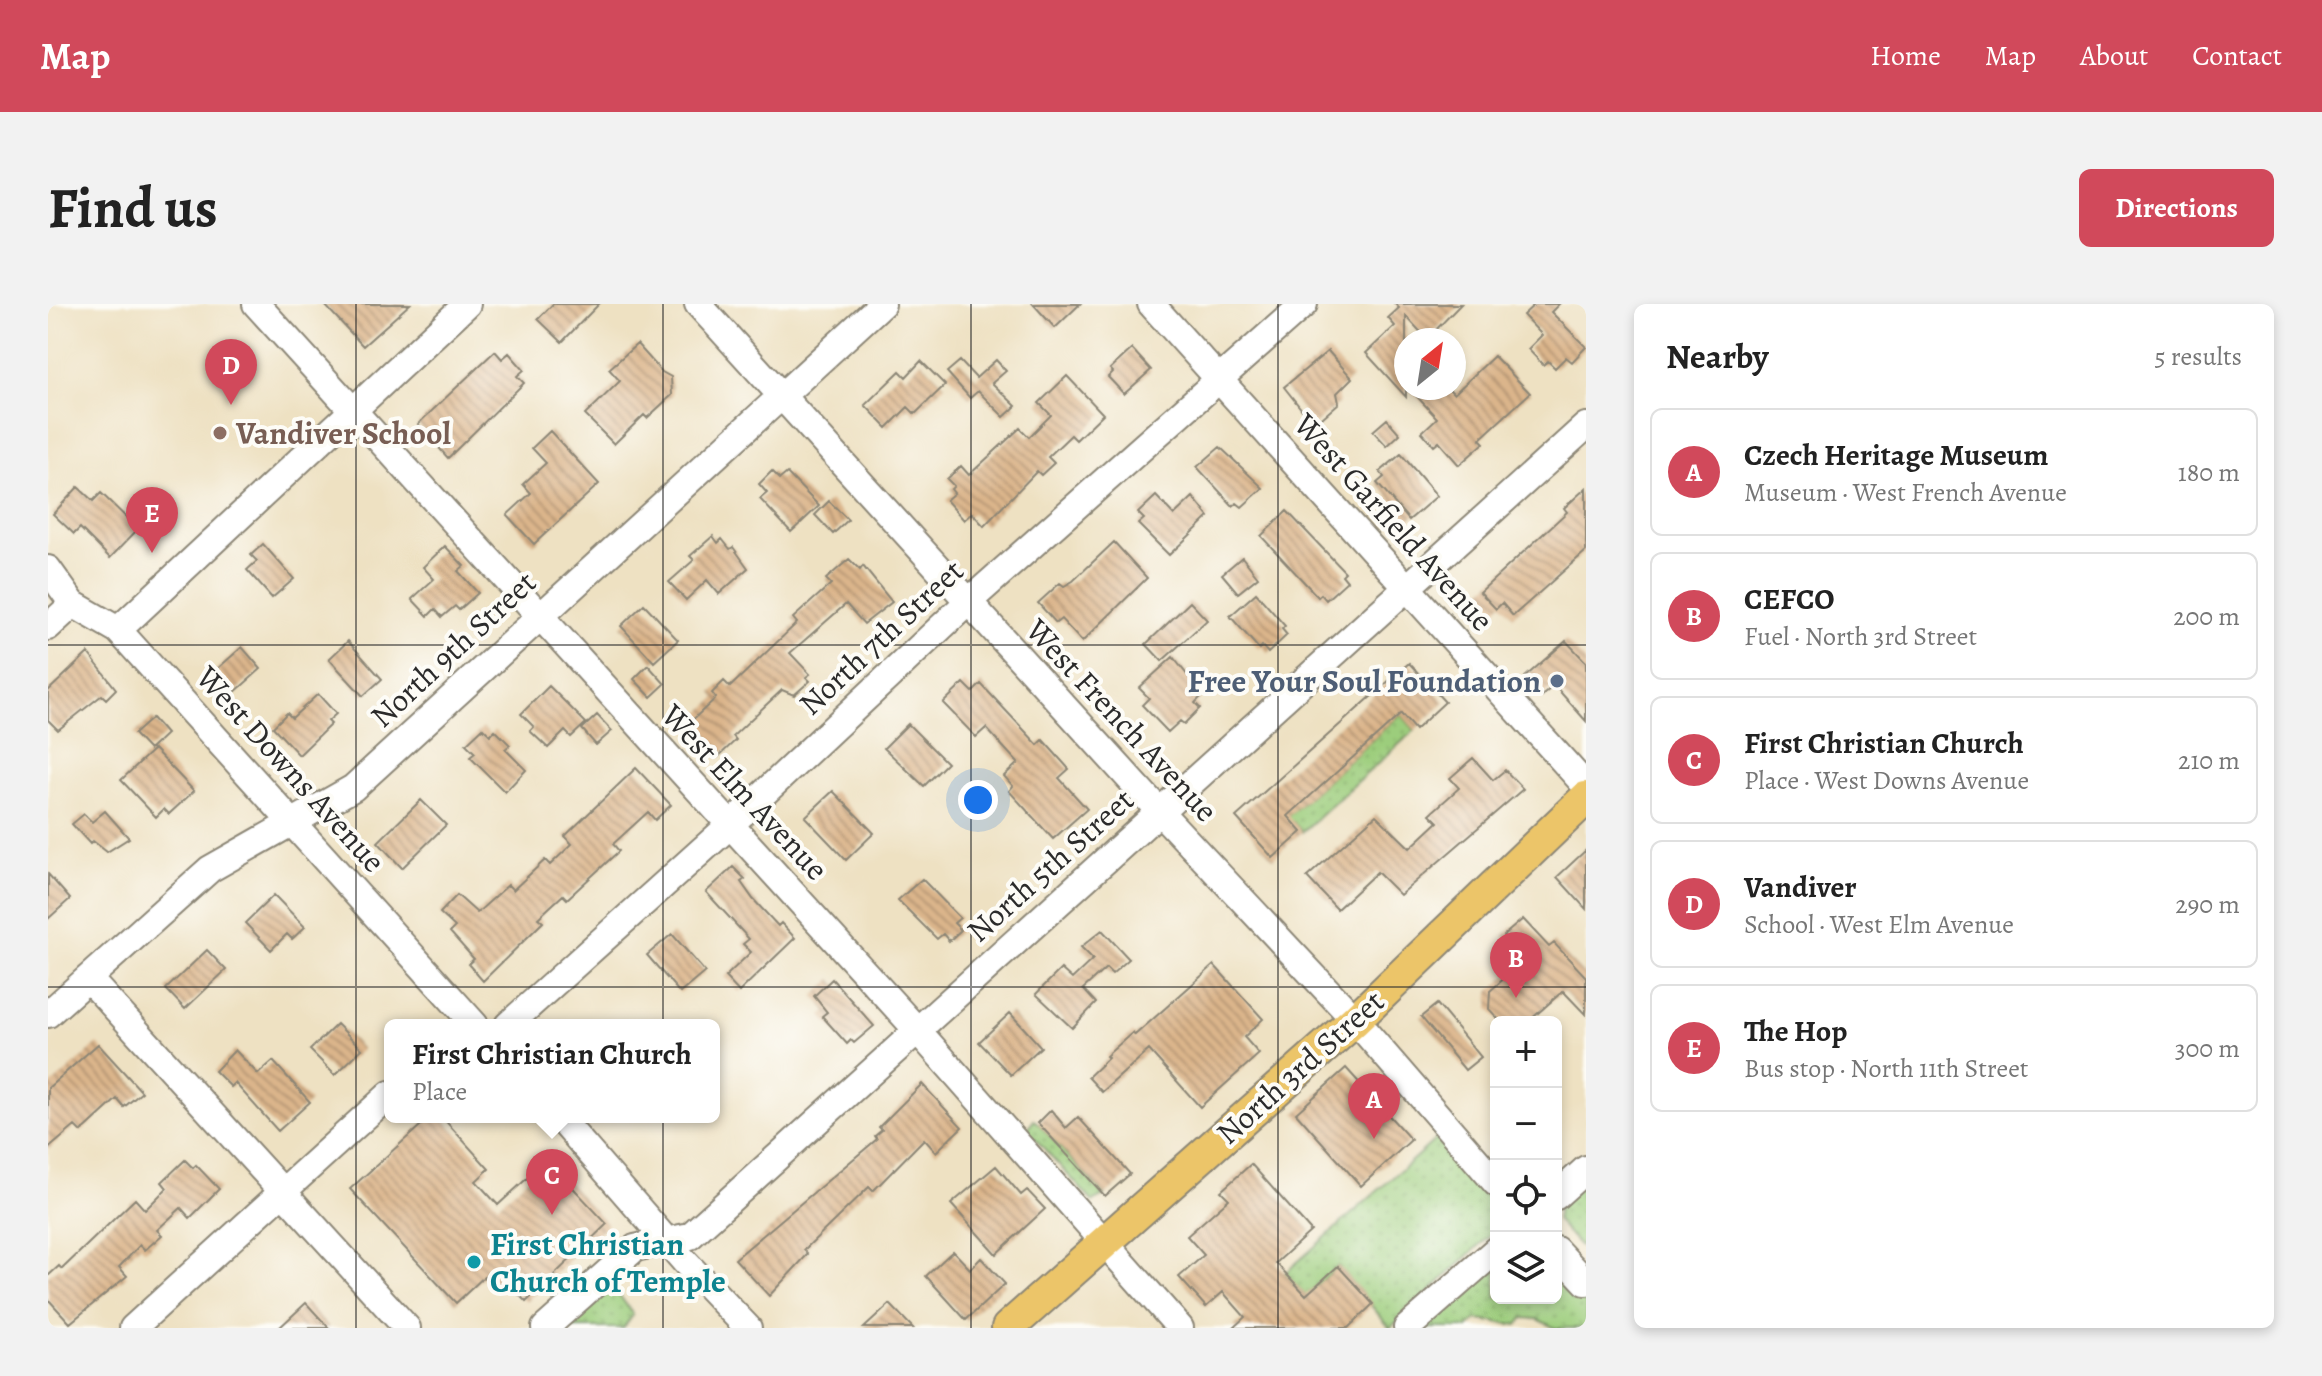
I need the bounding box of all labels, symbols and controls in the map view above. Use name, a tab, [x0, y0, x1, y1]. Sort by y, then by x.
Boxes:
text: Map	[40, 30, 110, 82]
text: Home	[1870, 37, 1941, 75]
text: Map	[1985, 37, 2036, 75]
text: About	[2080, 37, 2148, 75]
text: Contact	[2192, 37, 2282, 75]
button: Directions	[2079, 169, 2274, 247]
text: Find us	[48, 170, 218, 246]
north arrow	[1394, 328, 1466, 400]
text: Nearby	[1666, 333, 1769, 380]
pin: D	[205, 339, 257, 405]
text: 5 results	[2154, 339, 2242, 374]
street label: West Garfield Avenue	[1283, 403, 1504, 641]
place label: Vandiver School	[235, 411, 451, 455]
marker: Vandiver School	[211, 424, 229, 442]
text: Czech Heritage Museum	[1744, 435, 2048, 475]
text: A	[1686, 455, 1702, 490]
text: 180 m	[2178, 455, 2240, 490]
text: Museum · West French Avenue	[1744, 475, 2067, 510]
pin: E	[126, 487, 178, 553]
street label: North 7th Street	[789, 549, 973, 725]
street label: North 9th Street	[361, 561, 545, 737]
text: CEFCO	[1744, 579, 1835, 619]
text: B	[1686, 599, 1702, 634]
text: 200 m	[2173, 599, 2240, 634]
street label: West French Avenue	[1015, 608, 1228, 831]
text: Fuel · North 3rd Street	[1744, 619, 1977, 654]
street label: West Downs Avenue	[186, 655, 396, 882]
place label: Free Your Soul Foundation	[1188, 659, 1541, 703]
marker: Free Your Soul Foundation	[1548, 672, 1566, 690]
street label: West Elm Avenue	[651, 693, 838, 890]
text: First Christian Church	[1744, 723, 2024, 763]
text: C	[1686, 743, 1702, 778]
text: 210 m	[2178, 743, 2240, 778]
text: Place · West Downs Avenue	[1744, 763, 2029, 798]
street label: North 5th Street	[957, 778, 1143, 952]
your location	[958, 780, 998, 820]
text: Vandiver	[1744, 867, 1857, 907]
text: D	[1685, 887, 1703, 922]
text: 290 m	[2175, 887, 2240, 922]
text: School · West Elm Avenue	[1744, 907, 2014, 942]
pin: B	[1490, 932, 1542, 998]
street label: North 3rd Street	[1206, 980, 1394, 1154]
text: The Hop	[1744, 1011, 1847, 1051]
map controls	[1490, 1016, 1562, 1304]
button: +	[1490, 1016, 1562, 1088]
popup	[384, 1019, 720, 1123]
text: E	[1686, 1031, 1702, 1066]
text: 300 m	[2175, 1031, 2240, 1066]
text: First Christian Church	[412, 1034, 692, 1074]
text: Bus stop · North 11th Street	[1744, 1051, 2028, 1086]
pin: A	[1348, 1073, 1400, 1139]
text: Place	[412, 1074, 467, 1109]
button: −	[1490, 1088, 1562, 1160]
pin: C	[526, 1149, 578, 1215]
button: locate	[1490, 1160, 1562, 1232]
place label: First Christian Church of Temple	[490, 1222, 726, 1303]
button: layers	[1490, 1232, 1562, 1304]
marker: First Christian Church of Temple	[465, 1253, 483, 1271]

